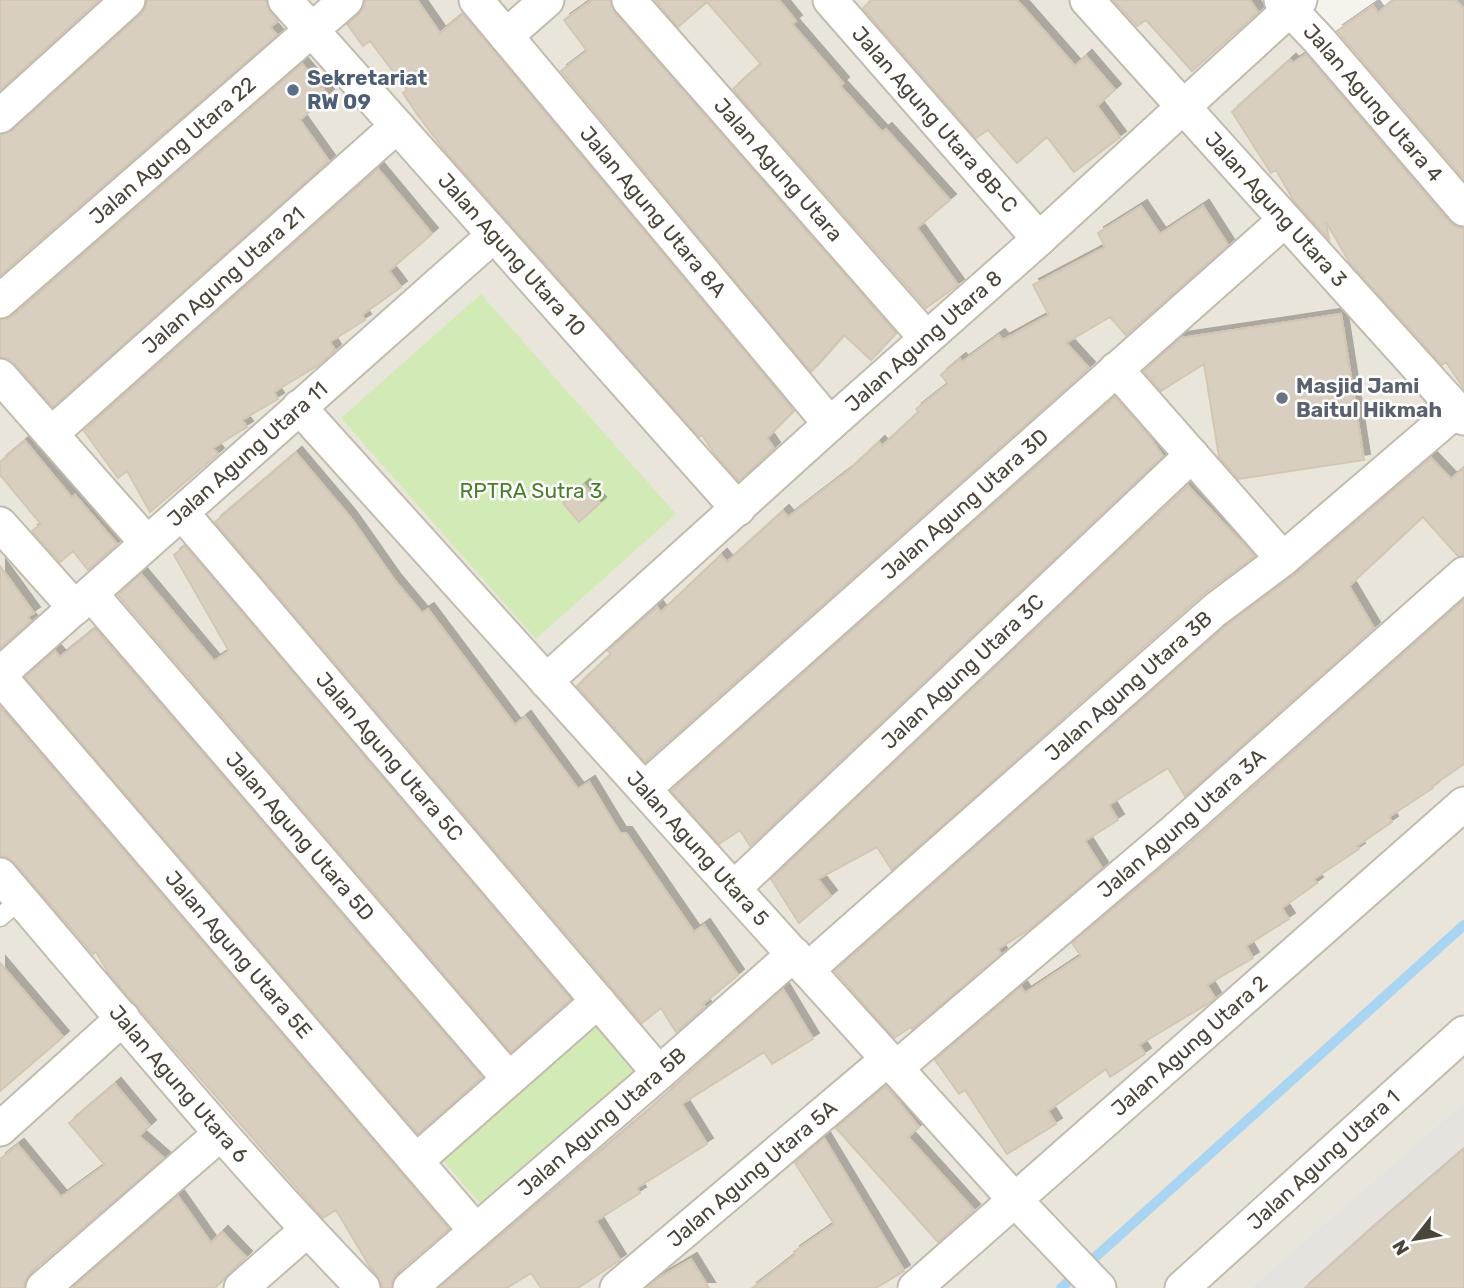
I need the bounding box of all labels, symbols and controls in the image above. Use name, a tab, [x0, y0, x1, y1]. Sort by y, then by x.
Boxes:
street label: Jalan Agung Utara 4	[1298, 18, 1448, 187]
street label: Jalan Agung Utara 8B-C	[847, 21, 1023, 218]
place label: Sekretariat RW 09	[307, 65, 428, 114]
street label: Jalan Agung Utara 22	[84, 71, 261, 229]
marker: Sekretariat RW 09	[285, 82, 301, 98]
street label: Jalan Agung Utara	[709, 93, 848, 246]
street label: Jalan Agung Utara 8A	[575, 121, 732, 302]
street label: Jalan Agung Utara 3	[1200, 126, 1353, 292]
street label: Jalan Agung Utara 10	[433, 168, 591, 341]
street label: Jalan Agung Utara 21	[137, 201, 310, 359]
street label: Jalan Agung Utara 8	[840, 265, 1007, 417]
place label: Masjid Jami Baitul Hikmah	[1296, 373, 1442, 422]
street label: Jalan Agung Utara 11	[162, 376, 332, 531]
marker: Masjid Jami Baitul Hikmah	[1274, 390, 1290, 406]
street label: Jalan Agung Utara 3D	[876, 423, 1053, 584]
park label: RPTRA Sutra 3	[460, 478, 602, 503]
street label: Jalan Agung Utara 3C	[876, 589, 1049, 754]
street label: Jalan Agung Utara 3B	[1040, 606, 1217, 766]
street label: Jalan Agung Utara 5C	[311, 667, 469, 846]
street label: Jalan Agung Utara 3A	[1092, 743, 1270, 903]
street label: Jalan Agung Utara 5D	[221, 747, 380, 925]
street label: Jalan Agung Utara 5	[622, 766, 774, 931]
street label: Jalan Agung Utara 5E	[160, 865, 318, 1043]
street label: Jalan Agung Utara 2	[1106, 970, 1272, 1121]
street label: Jalan Agung Utara 6	[104, 1000, 254, 1168]
street label: Jalan Agung Utara 5B	[513, 1042, 691, 1201]
street label: Jalan Agung Utara 1	[1242, 1084, 1405, 1235]
street label: Jalan Agung Utara 5A	[662, 1095, 842, 1252]
north arrow	[1380, 1204, 1450, 1274]
text: N	[1387, 1236, 1414, 1259]

